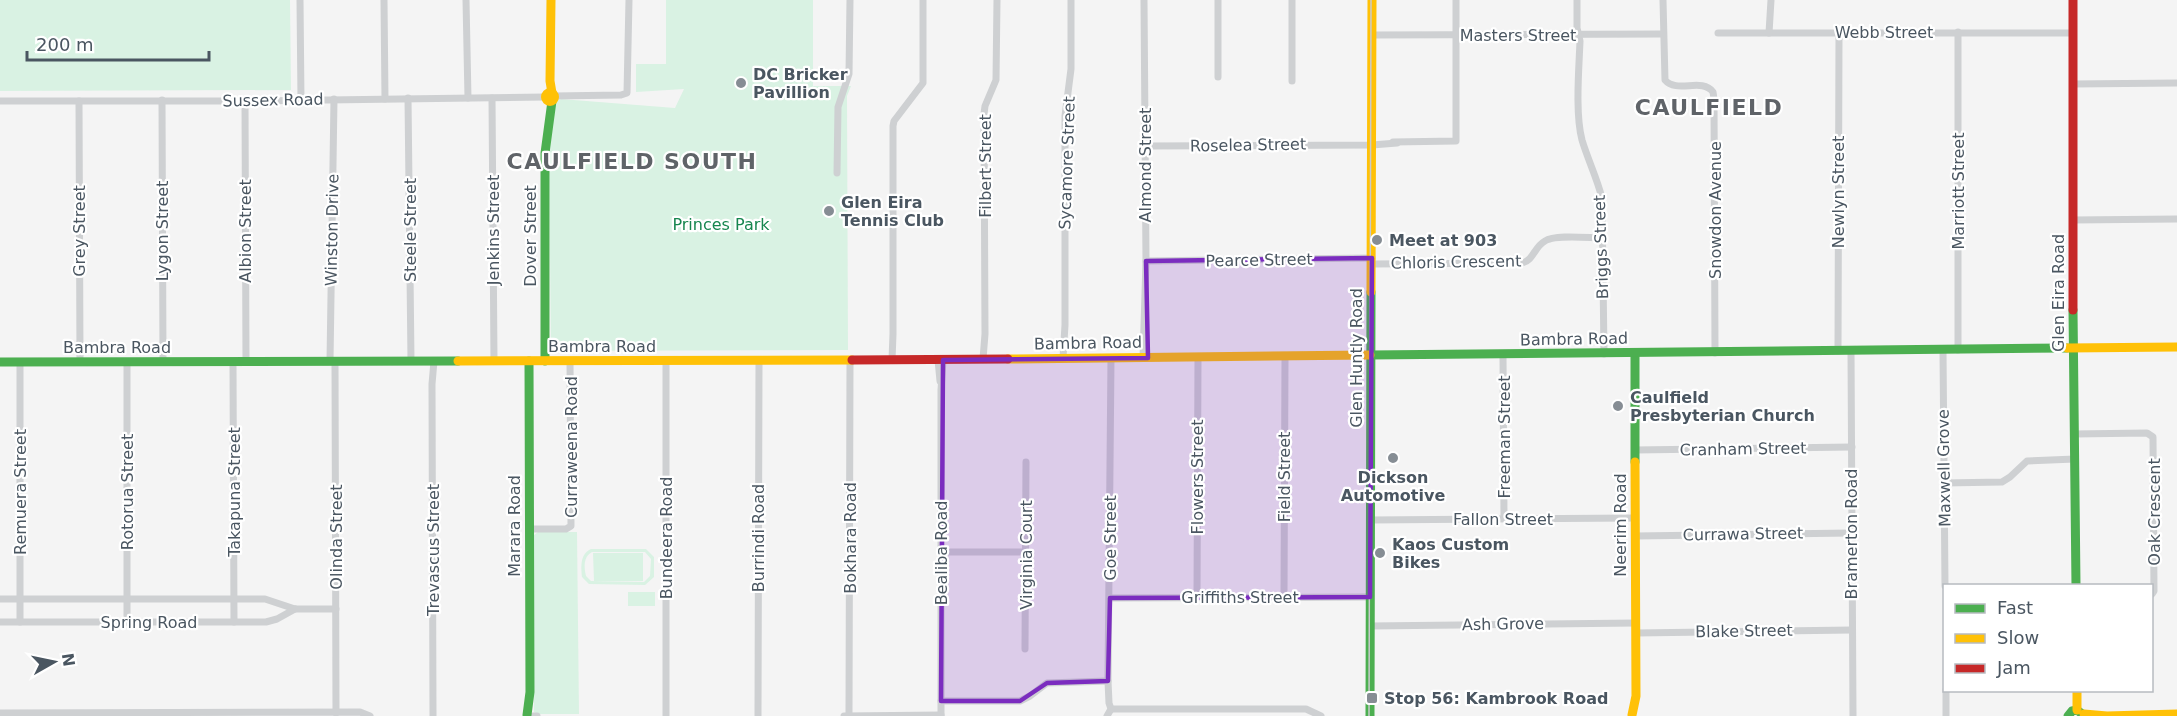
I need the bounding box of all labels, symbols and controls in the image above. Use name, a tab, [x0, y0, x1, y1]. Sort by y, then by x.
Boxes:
street label: Webb Street	[1835, 23, 1933, 42]
scale bar	[27, 24, 208, 62]
street label: Masters Street	[1460, 26, 1576, 45]
text: 200 m	[36, 34, 94, 55]
place label: DC Bricker Pavillion	[753, 65, 848, 102]
marker: DC Bricker Pavillion	[734, 76, 748, 90]
street label: Sussex Road	[222, 90, 324, 110]
district label: CAULFIELD	[1635, 95, 1783, 120]
street label: Sycamore Street	[1055, 96, 1079, 230]
street label: Almond Street	[1136, 108, 1155, 222]
street label: Filbert Street	[976, 114, 995, 218]
street label: Marriott Street	[1949, 133, 1968, 249]
street label: Roselea Street	[1190, 134, 1306, 156]
street label: Newlyn Street	[1829, 136, 1848, 248]
street label: Snowdon Avenue	[1706, 141, 1725, 279]
district label: CAULFIELD SOUTH	[507, 149, 757, 174]
street label: Winston Drive	[322, 174, 342, 286]
street label: Jenkins Street	[484, 175, 503, 286]
street label: Steele Street	[401, 178, 420, 282]
street label: Albion Street	[236, 179, 255, 283]
street label: Lygon Street	[153, 181, 172, 281]
street label: Grey Street	[70, 185, 89, 277]
street label: Dover Street	[521, 185, 540, 287]
place label: Glen Eira Tennis Club	[841, 193, 944, 230]
street label: Briggs Street	[1590, 195, 1612, 299]
marker: Glen Eira Tennis Club	[822, 204, 836, 218]
park label: Princes Park	[672, 215, 770, 234]
place label: Meet at 903	[1389, 231, 1497, 250]
marker: Meet at 903	[1370, 233, 1384, 247]
street label: Glen Eira Road	[2049, 234, 2068, 352]
street label: Pearce Street	[1205, 250, 1313, 270]
street label: Chloris Crescent	[1391, 251, 1521, 273]
street label: Glen Huntly Road	[1347, 288, 1366, 428]
street label: Bambra Road	[1520, 329, 1628, 349]
street label: Bambra Road	[1034, 333, 1142, 353]
street label: Bambra Road	[548, 337, 656, 356]
street label: Bambra Road	[63, 338, 171, 357]
street label: Freeman Street	[1495, 375, 1514, 499]
street label: Curraweena Road	[562, 376, 581, 518]
place label: Caulfield Presbyterian Church	[1630, 388, 1815, 425]
marker: Caulfield Presbyterian Church	[1611, 399, 1625, 413]
street label: Maxwell Grove	[1933, 409, 1955, 527]
street label: Flowers Street	[1188, 420, 1207, 534]
street label: Takapuna Street	[225, 427, 244, 558]
street label: Remuera Street	[11, 429, 30, 555]
street label: Field Street	[1275, 432, 1294, 522]
street label: Rotorua Street	[118, 434, 137, 550]
street label: Cranham Street	[1679, 438, 1807, 460]
marker: Dickson Automotive	[1386, 451, 1400, 465]
street label: Oak Crescent	[2145, 458, 2164, 566]
place label: Dickson Automotive	[1341, 468, 1445, 505]
street label: Bramerton Road	[1842, 469, 1861, 599]
street label: Neerim Road	[1611, 473, 1630, 577]
street label: Marara Road	[505, 475, 524, 577]
street label: Bundeera Road	[657, 477, 676, 599]
street label: Bokhara Road	[841, 482, 860, 594]
street label: Olinda Street	[327, 484, 346, 590]
street label: Trevascus Street	[424, 484, 443, 617]
street label: Burrindi Road	[749, 484, 768, 592]
street label: Goe Street	[1101, 495, 1120, 581]
street label: Virginia Court	[1017, 500, 1036, 610]
street label: Bealiba Road	[932, 501, 951, 605]
street label: Fallon Street	[1453, 510, 1553, 529]
street label: Currawa Street	[1683, 523, 1803, 545]
place label: Kaos Custom Bikes	[1392, 535, 1509, 572]
marker: Kaos Custom Bikes	[1373, 546, 1387, 560]
legend	[1943, 584, 2153, 692]
street label: Griffiths Street	[1181, 588, 1299, 607]
text: Fast	[1997, 597, 2033, 618]
street label: Spring Road	[101, 613, 197, 632]
street label: Ash Grove	[1462, 614, 1544, 634]
street label: Blake Street	[1695, 621, 1793, 641]
text: Slow	[1997, 627, 2039, 648]
north arrow	[24, 632, 84, 692]
text: N	[58, 652, 79, 668]
text: Jam	[1996, 657, 2031, 678]
place label: Stop 56: Kambrook Road	[1384, 689, 1608, 708]
marker: Stop 56: Kambrook Road	[1365, 691, 1379, 705]

